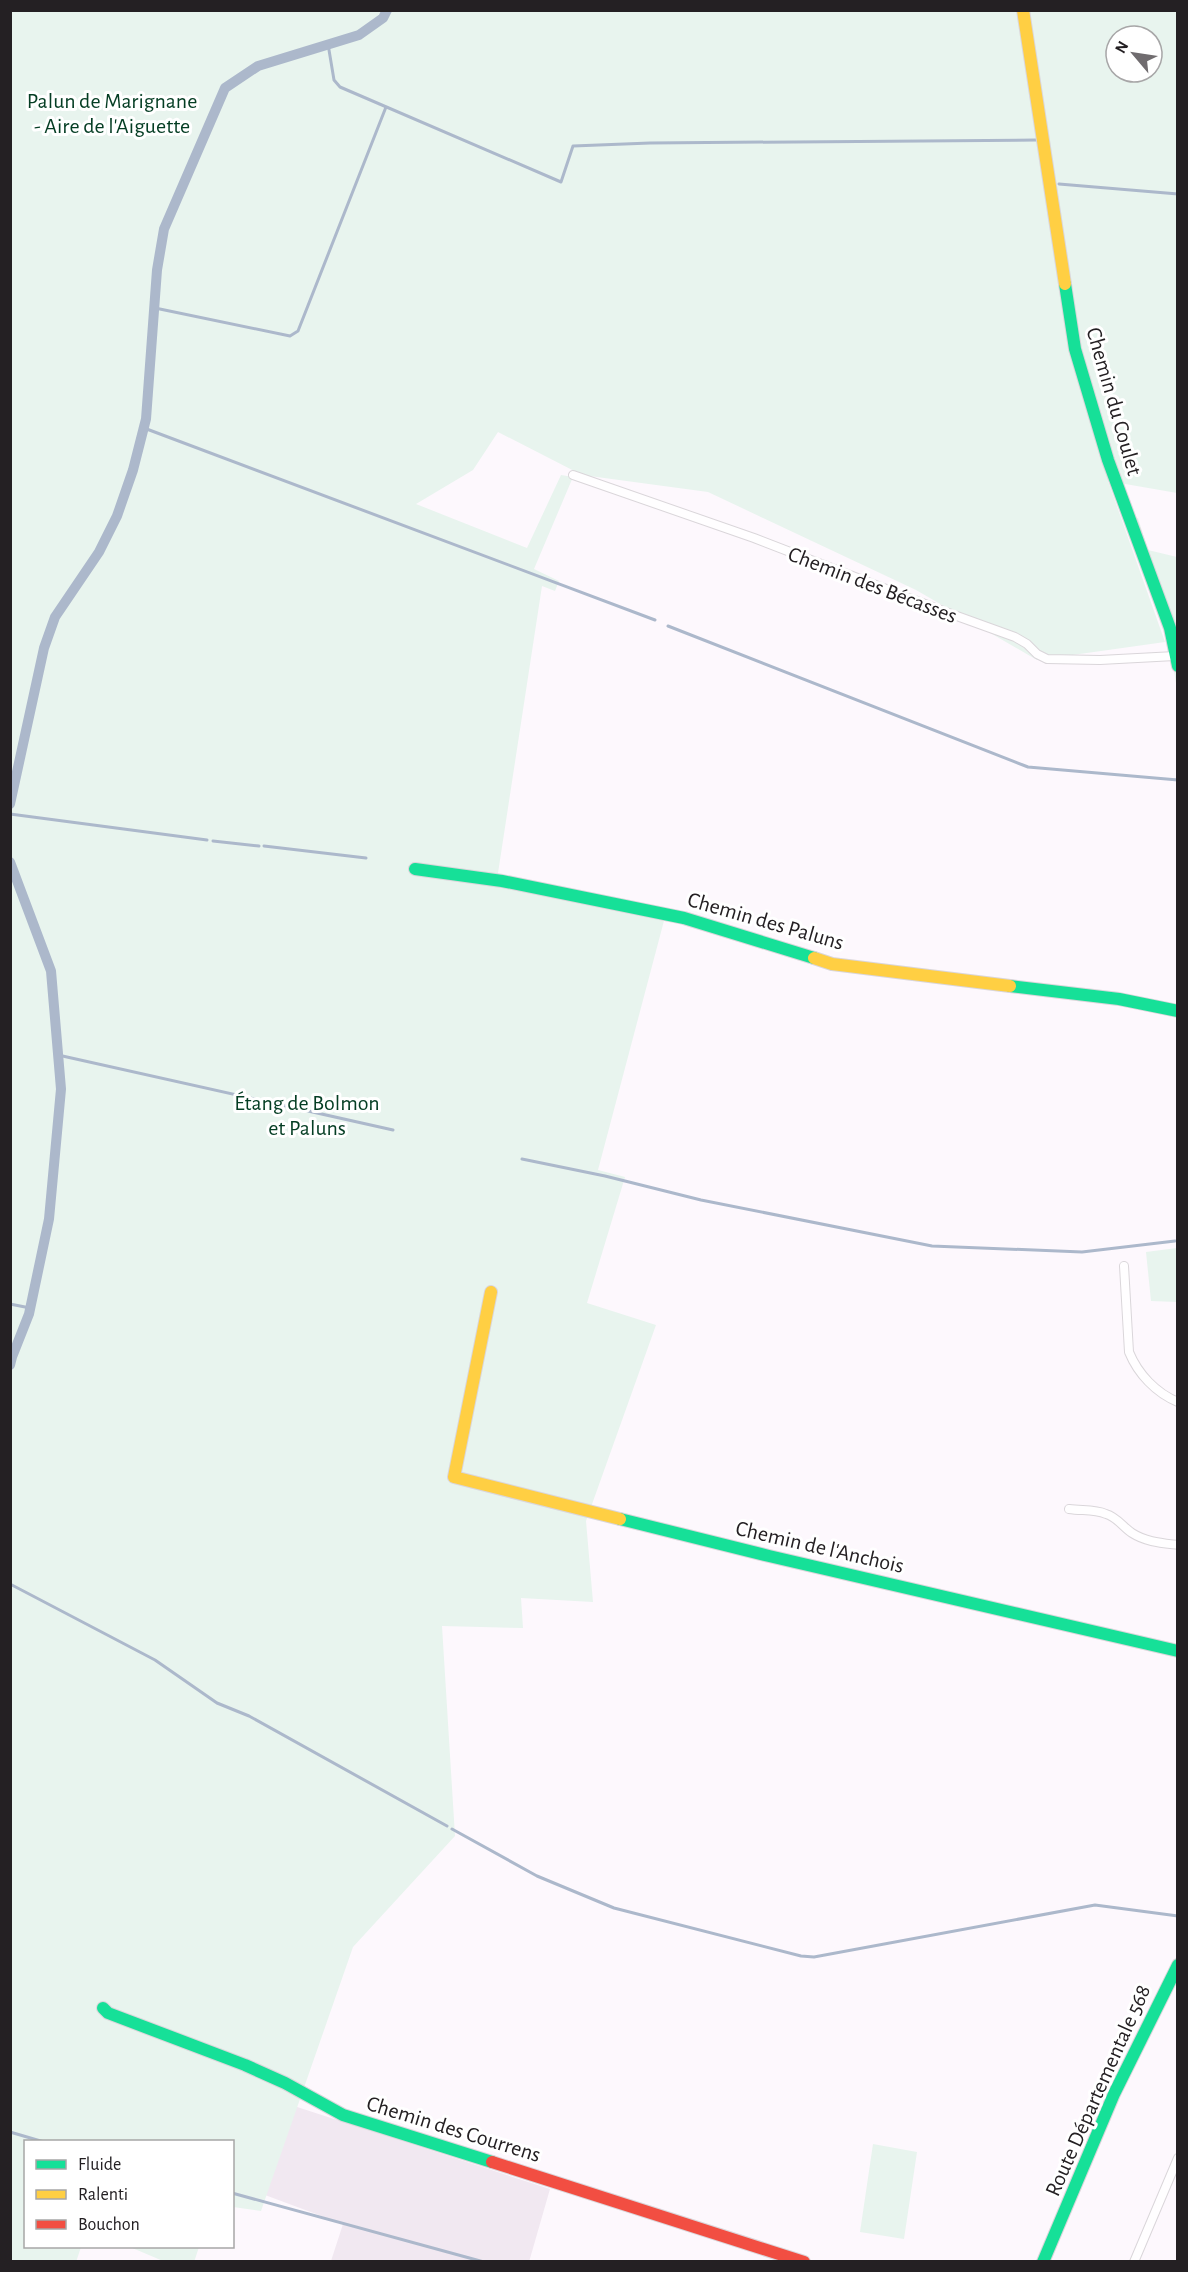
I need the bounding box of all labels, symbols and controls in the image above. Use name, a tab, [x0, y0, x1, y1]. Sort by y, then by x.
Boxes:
north arrow	[1104, 24, 1164, 84]
text: N	[1112, 38, 1131, 56]
park label: Palun de Marignane - Aire de l'Aiguette	[27, 90, 197, 137]
street label: Chemin du Coulet	[1082, 325, 1146, 478]
street label: Chemin des Bécasses	[785, 543, 960, 627]
street label: Chemin des Paluns	[685, 888, 846, 954]
park label: Étang de Bolmon et Paluns	[234, 1091, 380, 1139]
street label: Chemin de l'Anchois	[734, 1517, 906, 1577]
street label: Route Départementale 568	[1041, 1981, 1154, 2199]
street label: Chemin des Courrens	[364, 2092, 543, 2166]
legend	[24, 2140, 234, 2248]
text: Fluide	[78, 2156, 121, 2174]
text: Ralenti	[78, 2186, 128, 2204]
text: Bouchon	[78, 2216, 140, 2234]

